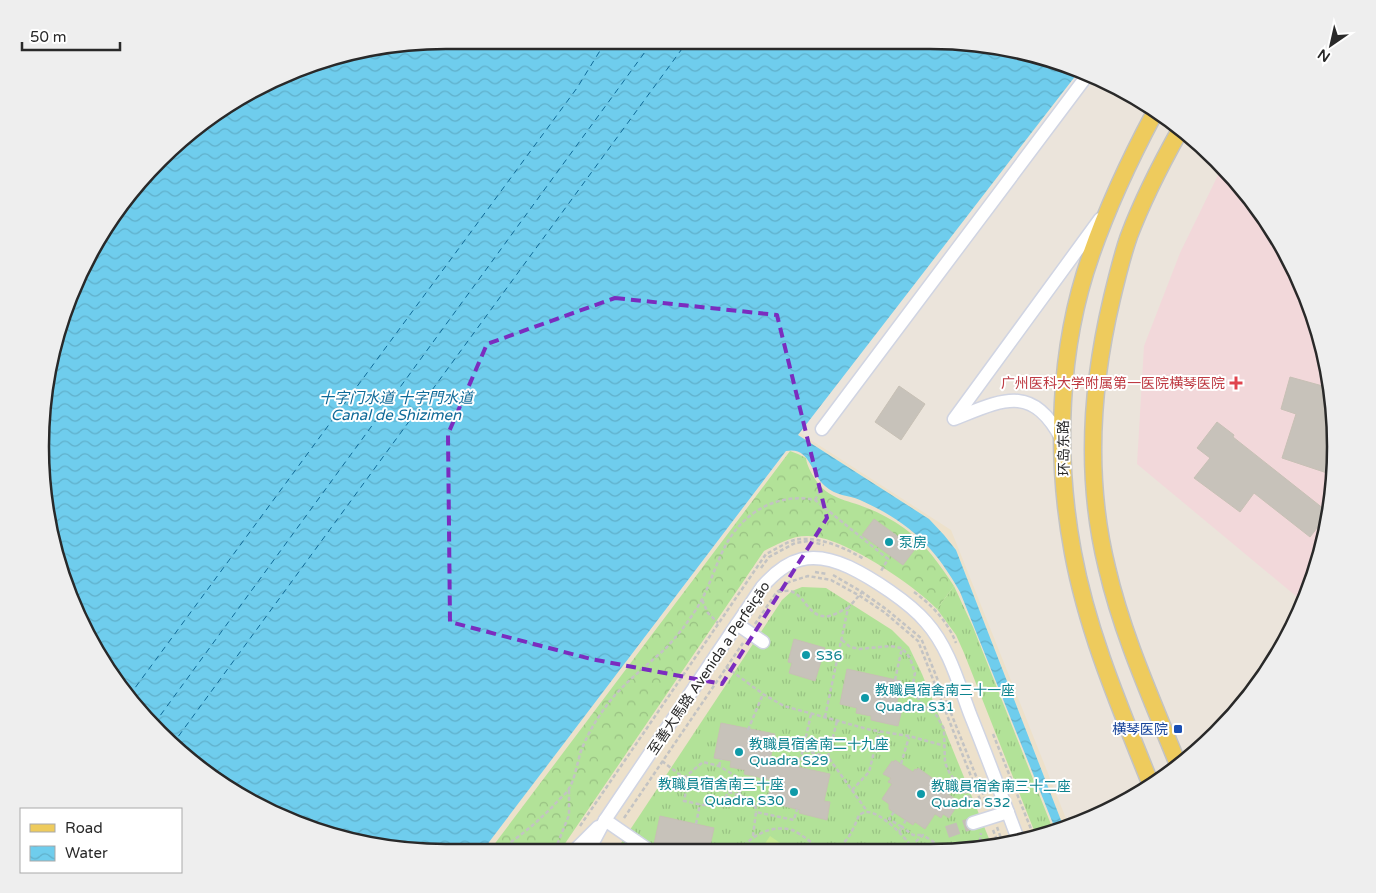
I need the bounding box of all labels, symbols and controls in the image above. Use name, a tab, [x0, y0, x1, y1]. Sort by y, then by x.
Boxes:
scale bar	[22, 20, 120, 52]
north arrow	[1306, 20, 1356, 70]
text: 50 m	[30, 28, 67, 46]
text: N	[1315, 45, 1333, 66]
place label: 广州医科大学附属第一医院横琴医院	[1001, 375, 1225, 392]
marker: 广州医科大学附属第一医院横琴医院	[1229, 376, 1243, 390]
water label: 十字门水道 十字門水道 Canal de Shizimen	[319, 389, 475, 424]
street label: 环岛东路	[1055, 420, 1073, 476]
place label: 泵房	[899, 534, 927, 551]
marker: 泵房	[883, 536, 895, 548]
street label: 至善大馬路 Avenida a Perfeição	[645, 578, 773, 758]
place label: S36	[816, 647, 842, 664]
marker: S36	[800, 649, 812, 661]
place label: 教職員宿舍南三十一座 Quadra S31	[875, 682, 1015, 715]
marker: 教職員宿舍南三十一座 Quadra S31	[859, 692, 871, 704]
place label: 横琴医院	[1112, 721, 1168, 738]
marker: 横琴医院	[1172, 723, 1184, 735]
place label: 教職員宿舍南二十九座 Quadra S29	[749, 736, 889, 769]
marker: 教職員宿舍南二十九座 Quadra S29	[733, 746, 745, 758]
place label: 教職員宿舍南三十座 Quadra S30	[658, 776, 784, 809]
place label: 教職員宿舍南三十二座 Quadra S32	[931, 778, 1071, 811]
marker: 教職員宿舍南三十座 Quadra S30	[788, 786, 800, 798]
marker: 教職員宿舍南三十二座 Quadra S32	[915, 788, 927, 800]
legend	[20, 808, 182, 873]
text: Road	[65, 819, 103, 837]
text: Water	[65, 844, 108, 862]

